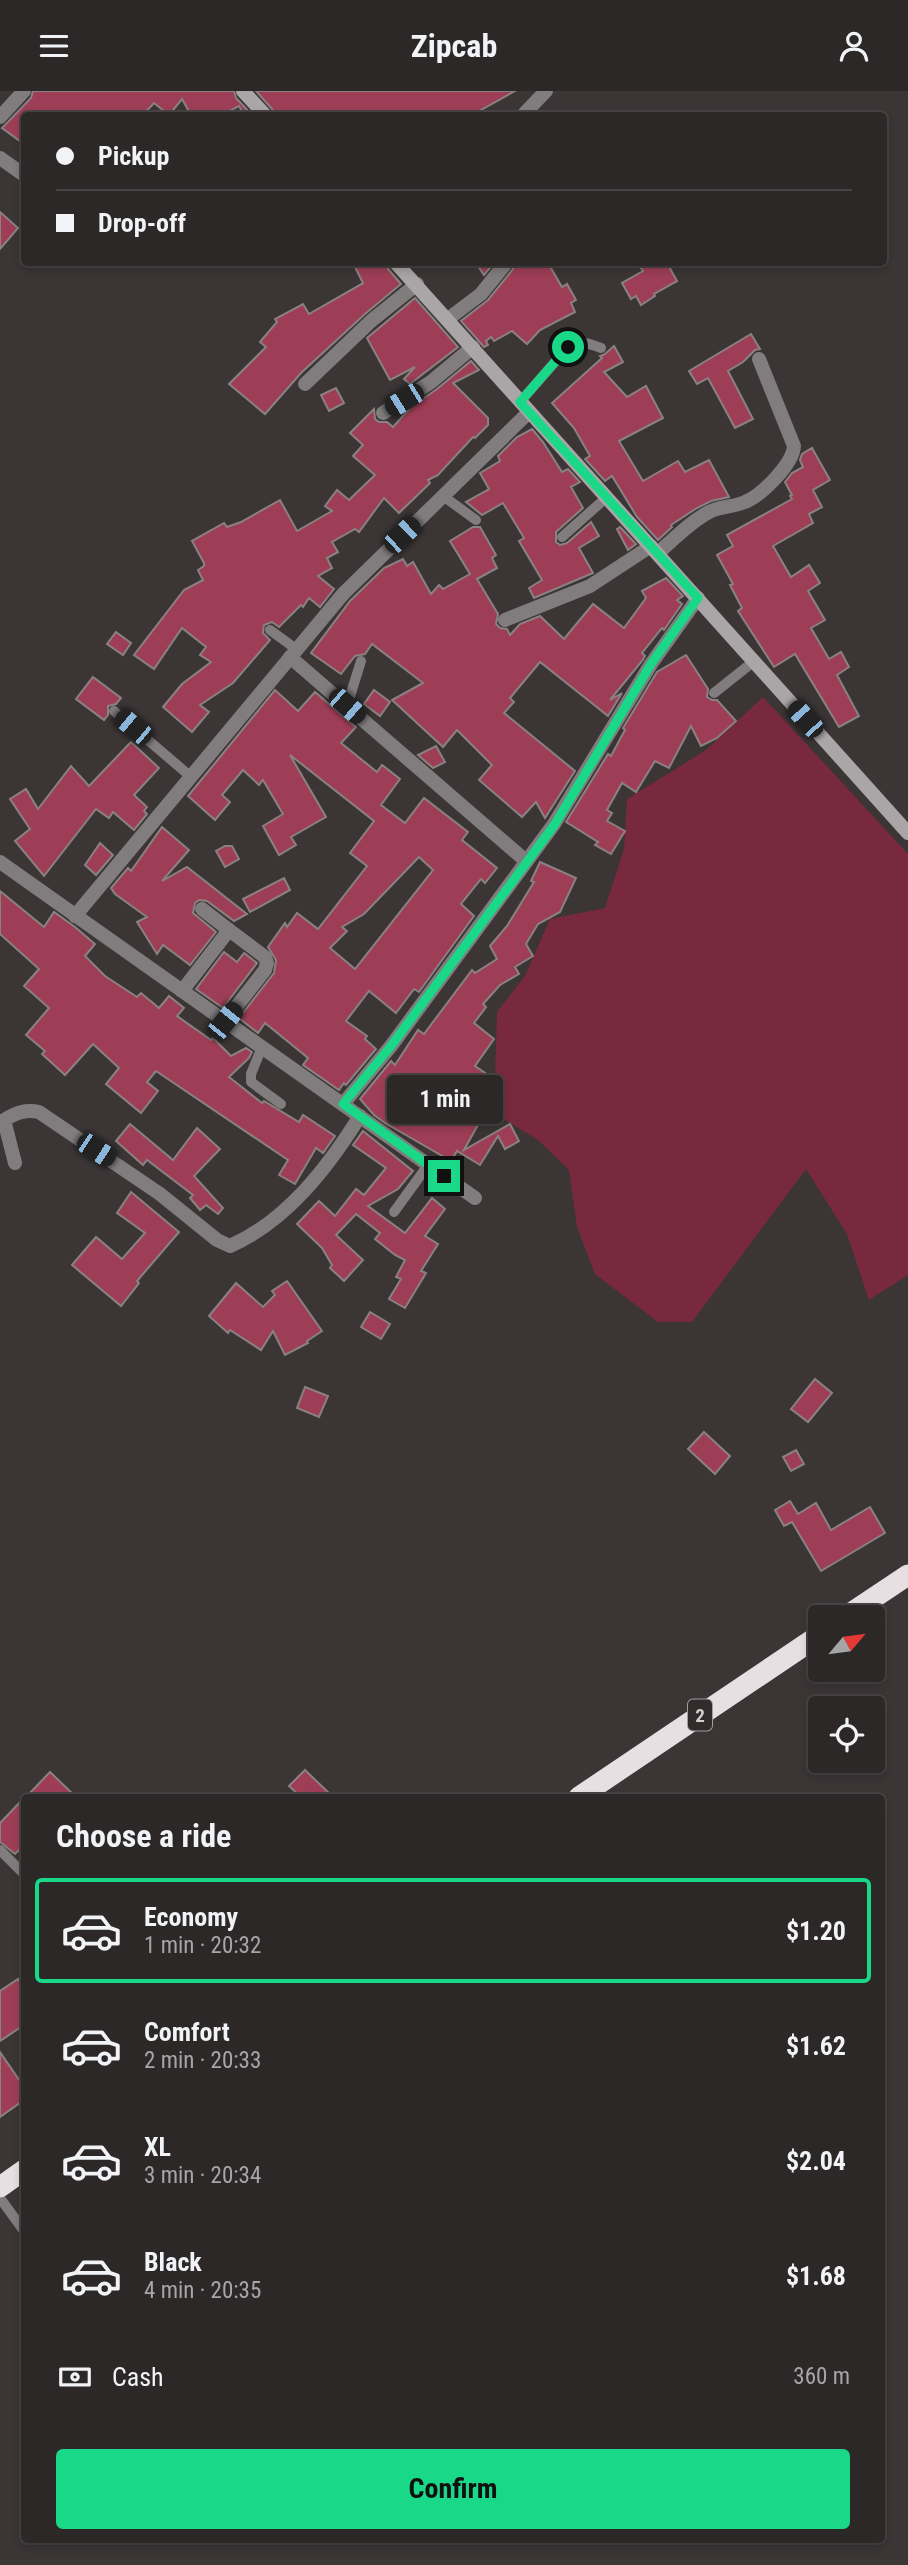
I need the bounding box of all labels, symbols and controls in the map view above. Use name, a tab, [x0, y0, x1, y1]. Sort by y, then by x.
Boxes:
icon: menu	[35, 27, 73, 65]
text: Zipcab	[411, 27, 497, 65]
icon: person	[835, 27, 873, 65]
text: Pickup	[98, 141, 169, 171]
text: Drop-off	[98, 208, 186, 238]
route start	[552, 331, 584, 363]
car	[381, 380, 428, 420]
car	[380, 513, 425, 557]
car	[325, 684, 370, 728]
car	[784, 696, 827, 742]
car	[111, 705, 156, 749]
car	[204, 998, 247, 1044]
callout: 1 min	[386, 1075, 502, 1123]
text: 1 min	[419, 1086, 471, 1113]
car	[73, 1130, 120, 1170]
route end	[428, 1160, 460, 1192]
north arrow	[808, 1605, 886, 1682]
map controls	[808, 1605, 885, 1773]
button: locate	[808, 1696, 885, 1773]
road number: 2	[688, 1699, 712, 1731]
text: Choose a ride	[56, 1817, 231, 1855]
icon: car	[60, 1899, 123, 1962]
text: Economy	[144, 1902, 238, 1932]
text: $1.20	[786, 1916, 846, 1946]
text: 1 min · 20:32	[144, 1932, 261, 1959]
icon: car	[60, 2014, 123, 2077]
text: Comfort	[144, 2017, 230, 2047]
text: $1.62	[786, 2031, 846, 2061]
text: 2 min · 20:33	[144, 2047, 261, 2074]
icon: car	[60, 2129, 123, 2192]
text: XL	[144, 2132, 171, 2162]
text: $2.04	[786, 2146, 846, 2176]
text: 3 min · 20:34	[144, 2162, 261, 2189]
icon: car	[60, 2244, 123, 2307]
text: Black	[144, 2247, 202, 2277]
text: $1.68	[786, 2261, 846, 2291]
text: 4 min · 20:35	[144, 2277, 261, 2304]
icon: cash	[56, 2358, 94, 2396]
text: Cash	[112, 2362, 164, 2392]
text: 360 m	[793, 2363, 850, 2390]
button: Confirm	[56, 2449, 850, 2529]

